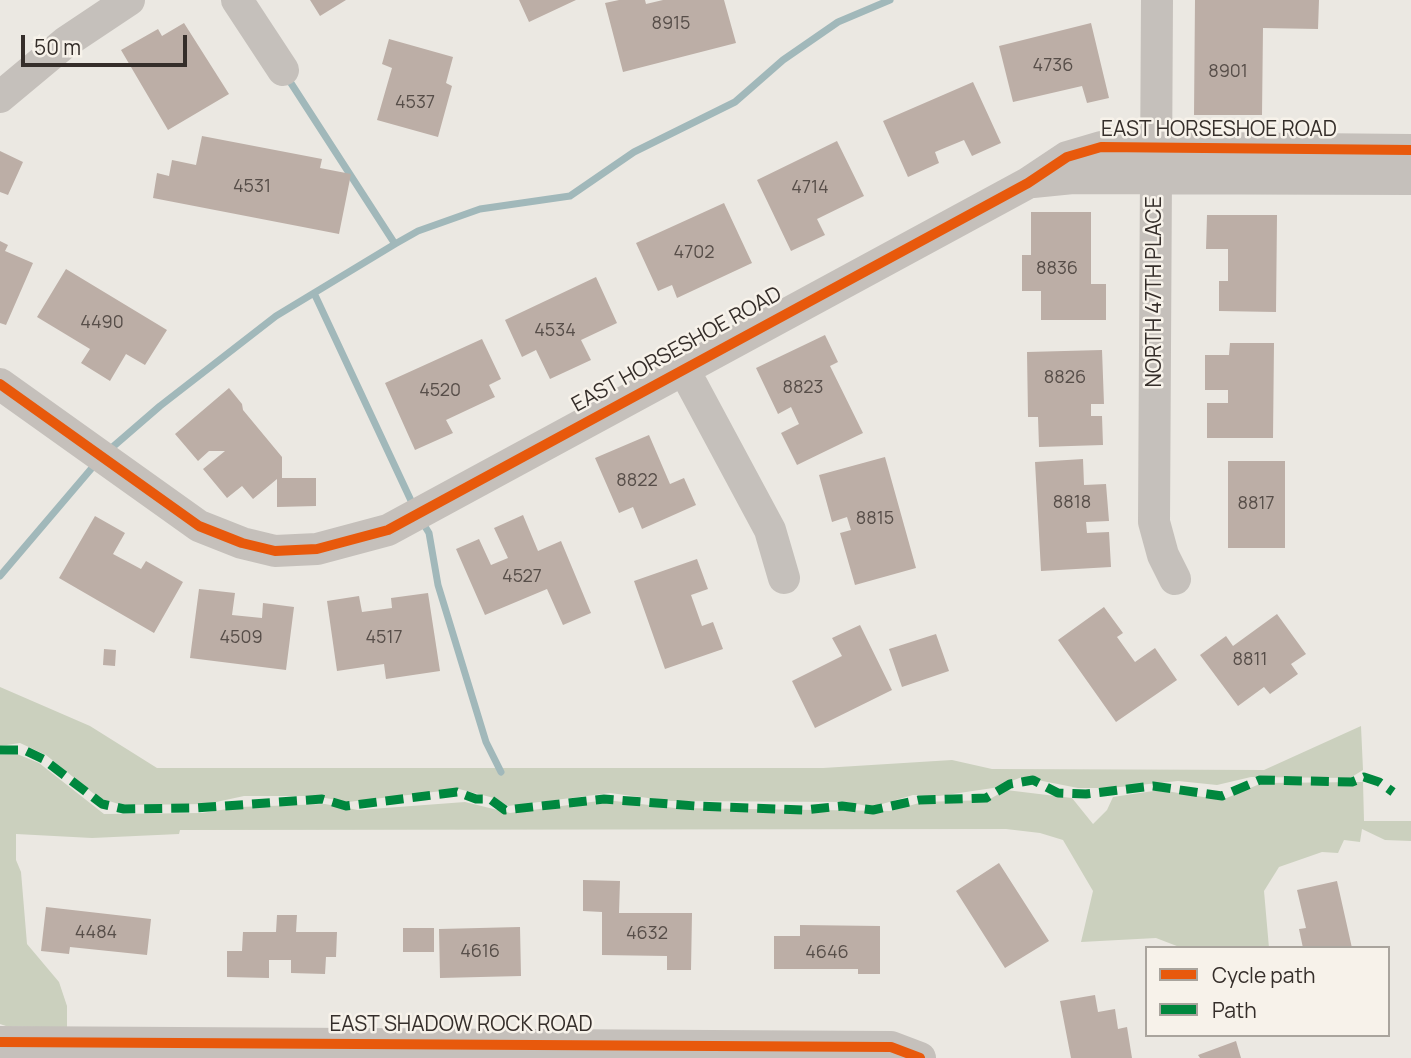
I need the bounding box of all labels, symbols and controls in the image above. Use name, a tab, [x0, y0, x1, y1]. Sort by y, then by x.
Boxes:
house number: 8915	[651, 13, 691, 35]
scale bar	[24, 21, 191, 65]
text: 50 m	[34, 33, 81, 61]
house number: 4736	[1033, 55, 1073, 77]
house number: 8901	[1208, 61, 1248, 83]
house number: 4537	[395, 92, 435, 114]
street label: EAST HORSESHOE ROAD	[1101, 117, 1337, 143]
house number: 4531	[233, 176, 271, 198]
house number: 4714	[791, 177, 829, 199]
street label: NORTH 47TH PLACE	[1142, 196, 1168, 388]
house number: 4702	[674, 242, 714, 264]
house number: 8836	[1036, 258, 1078, 280]
street label: EAST HORSESHOE ROAD	[568, 282, 786, 418]
house number: 4490	[80, 312, 124, 334]
house number: 4534	[534, 320, 576, 342]
house number: 8826	[1044, 367, 1086, 389]
house number: 8823	[782, 377, 824, 399]
house number: 4520	[419, 380, 461, 402]
house number: 8822	[616, 470, 658, 492]
house number: 8818	[1053, 492, 1091, 514]
house number: 8817	[1238, 493, 1274, 515]
house number: 8815	[856, 508, 894, 530]
house number: 4527	[502, 566, 542, 588]
house number: 4509	[219, 627, 263, 649]
house number: 4517	[365, 627, 403, 649]
house number: 8811	[1233, 649, 1267, 671]
house number: 4484	[75, 922, 117, 944]
house number: 4632	[626, 923, 668, 945]
house number: 4616	[460, 941, 500, 963]
house number: 4646	[805, 942, 849, 964]
legend	[1145, 946, 1390, 1037]
text: Cycle path	[1212, 961, 1315, 989]
text: Path	[1212, 996, 1257, 1024]
street label: EAST SHADOW ROCK ROAD	[329, 1012, 593, 1038]

